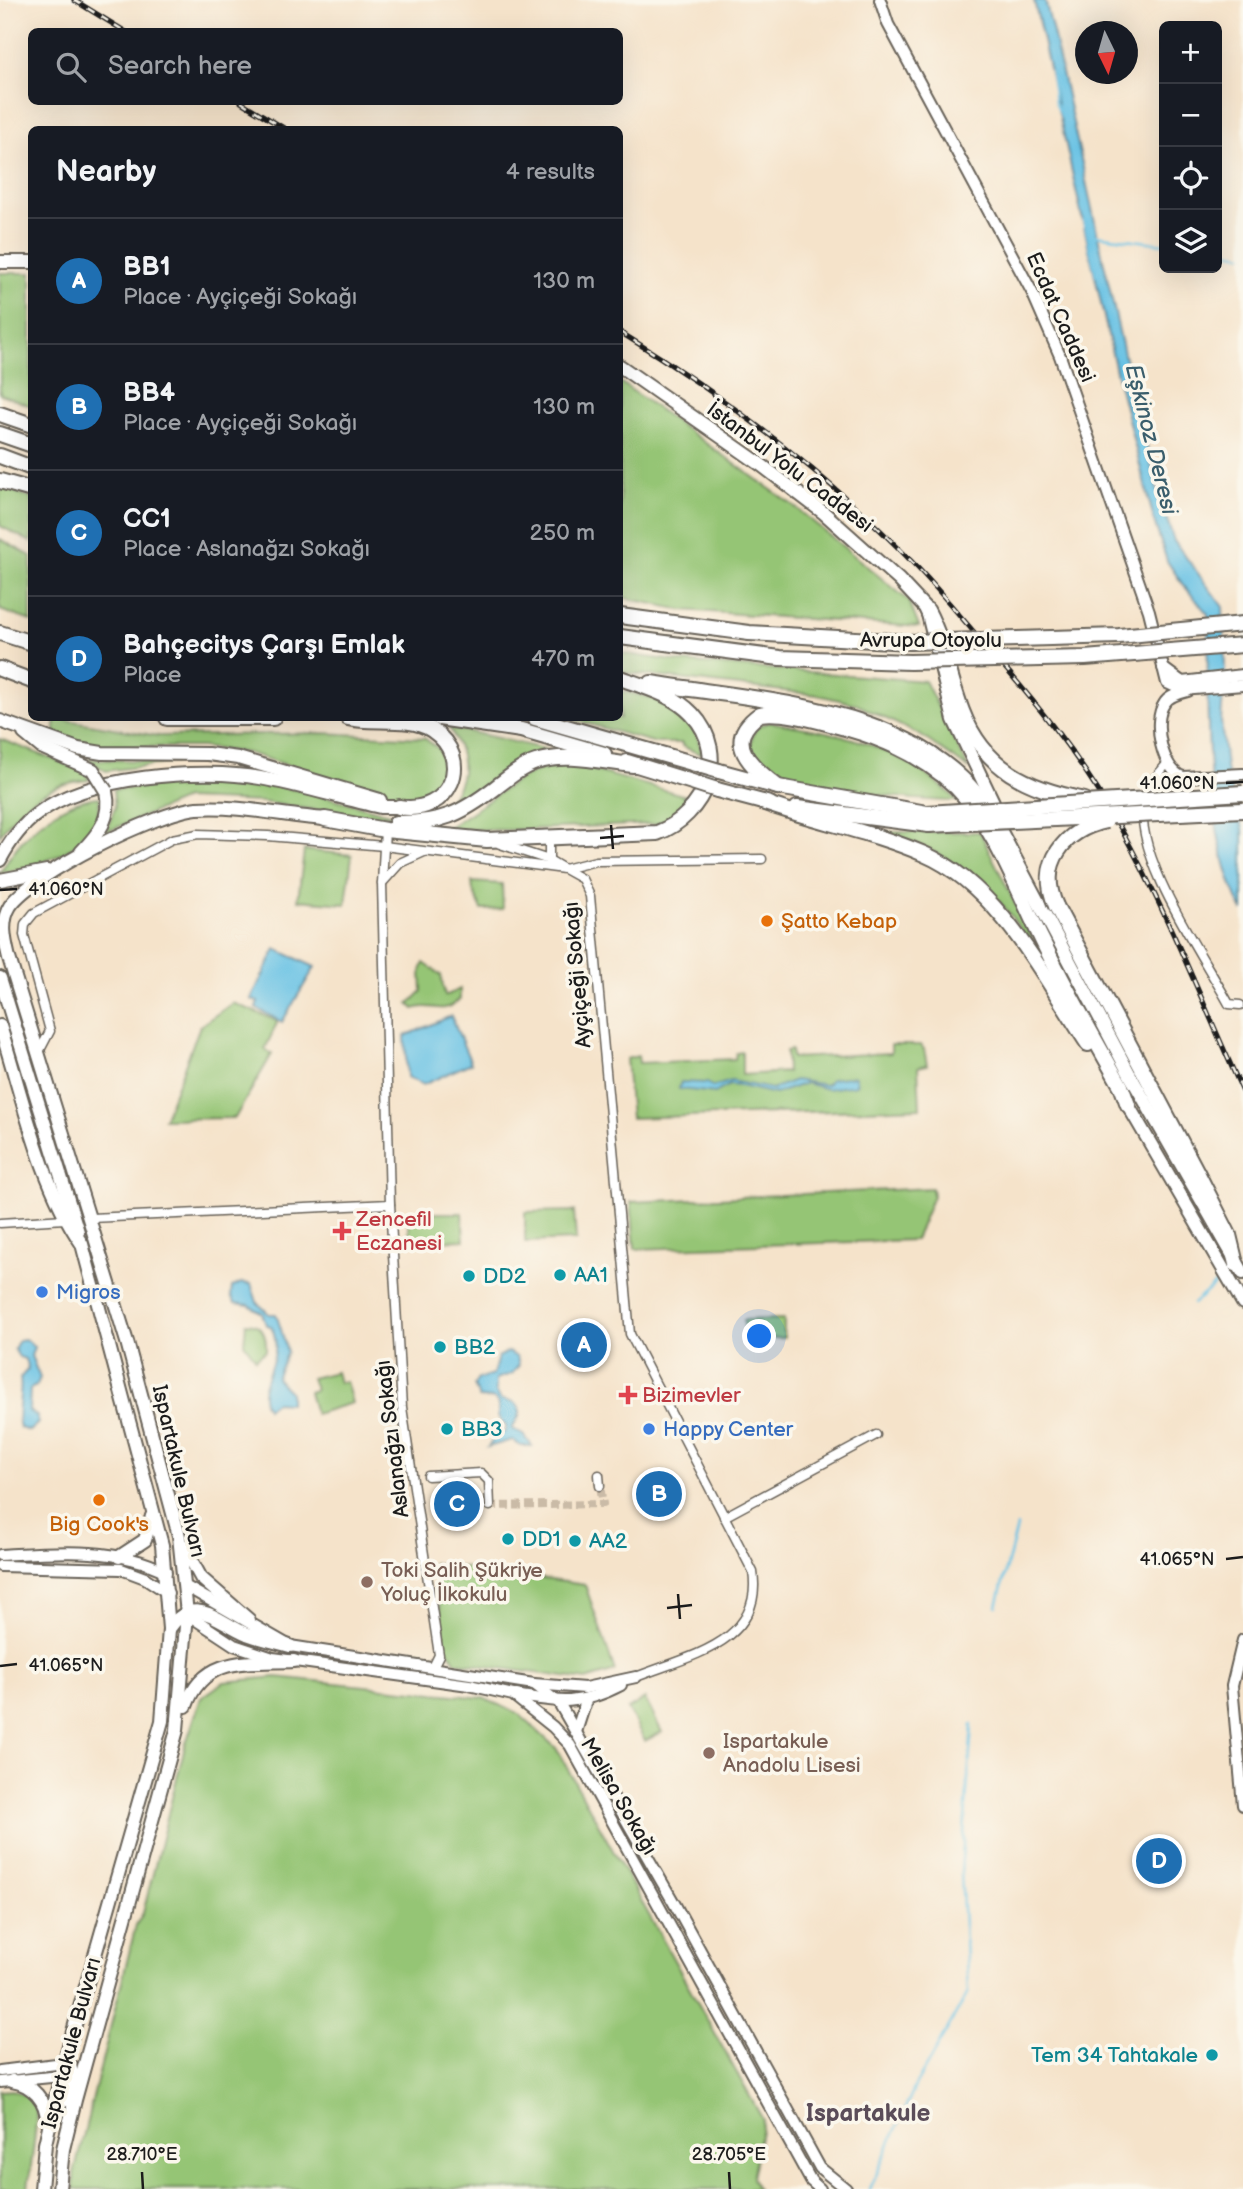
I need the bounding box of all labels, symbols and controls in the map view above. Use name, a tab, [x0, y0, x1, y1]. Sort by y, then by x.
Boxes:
north arrow	[1075, 21, 1138, 84]
map controls	[1159, 21, 1222, 273]
button: +	[1159, 21, 1222, 84]
search box	[28, 28, 623, 105]
icon: search	[52, 48, 90, 86]
text: Search here	[108, 51, 252, 82]
button: −	[1159, 84, 1222, 147]
button: locate	[1159, 147, 1222, 210]
text: Nearby	[56, 154, 156, 190]
text: 4 results	[506, 158, 595, 186]
button: layers	[1159, 210, 1222, 273]
street label: Ecdat Caddesi	[1021, 248, 1100, 386]
text: BB1	[123, 252, 171, 283]
text: A	[72, 267, 86, 295]
text: 130 m	[533, 267, 595, 295]
text: Place · Ayçiçeği Sokağı	[123, 283, 357, 311]
water label: Eşkinoz Deresi	[1119, 361, 1183, 518]
text: BB4	[123, 378, 175, 409]
text: B	[71, 393, 87, 421]
text: 130 m	[533, 393, 595, 421]
street label: İstanbul Yolu Caddesi	[702, 397, 878, 538]
text: Place · Ayçiçeği Sokağı	[123, 409, 357, 437]
text: CC1	[123, 504, 171, 535]
text: C	[71, 519, 87, 547]
text: 250 m	[529, 519, 595, 547]
text: Place · Aslanağzı Sokağı	[123, 535, 370, 563]
street label: Avrupa Otoyolu	[860, 628, 1002, 653]
text: Bahçecitys Çarşı Emlak	[123, 630, 405, 661]
text: D	[71, 645, 87, 673]
text: 470 m	[531, 645, 595, 673]
text: Place	[123, 661, 181, 689]
text: 41.060°N	[1139, 773, 1215, 794]
text: 41.060°N	[28, 879, 104, 900]
street label: Ayçiçeği Sokağı	[559, 901, 596, 1049]
place label: Şatto Kebap	[781, 909, 897, 934]
marker: Şatto Kebap	[759, 913, 775, 929]
place label: Zencefil Eczanesi	[355, 1207, 442, 1256]
marker: Zencefil Eczanesi	[334, 1223, 350, 1239]
place label: AA1	[574, 1263, 608, 1288]
place label: DD2	[483, 1264, 527, 1289]
marker: AA1	[552, 1267, 568, 1283]
marker: DD2	[461, 1268, 477, 1284]
place label: Migros	[56, 1280, 121, 1305]
marker: Migros	[34, 1284, 50, 1300]
pin: A	[561, 1319, 607, 1371]
your location	[742, 1319, 776, 1353]
place label: BB2	[454, 1335, 496, 1360]
marker: BB2	[432, 1339, 448, 1355]
street label: Aslanağzı Sokağı	[370, 1359, 415, 1519]
street label: Ispartakule Bulvarı	[147, 1383, 210, 1560]
place label: Bizimevler	[642, 1383, 741, 1408]
marker: Bizimevler	[620, 1387, 636, 1403]
place label: BB3	[461, 1417, 503, 1442]
place label: Happy Center	[663, 1417, 794, 1442]
marker: BB3	[439, 1421, 455, 1437]
marker: Happy Center	[641, 1421, 657, 1437]
pin: B	[636, 1468, 682, 1520]
pin: C	[434, 1478, 480, 1530]
marker: Big Cook's	[91, 1492, 107, 1508]
place label: Big Cook's	[49, 1512, 149, 1537]
place label: DD1	[522, 1527, 561, 1552]
place label: AA2	[589, 1529, 628, 1554]
marker: DD1	[500, 1531, 516, 1547]
marker: AA2	[567, 1533, 583, 1549]
text: 41.065°N	[1140, 1549, 1214, 1570]
place label: Toki Salih Şükriye Yoluç İlkokulu	[380, 1558, 543, 1607]
marker: Toki Salih Şükriye Yoluç İlkokulu	[359, 1574, 375, 1590]
text: 41.065°N	[29, 1655, 103, 1676]
place label: Ispartakule Anadolu Lisesi	[723, 1729, 861, 1778]
street label: Melisa Sokağı	[575, 1733, 662, 1859]
marker: Ispartakule Anadolu Lisesi	[701, 1745, 717, 1761]
pin: D	[1136, 1835, 1182, 1887]
street label: Ispartakule Bulvarı	[37, 1955, 106, 2131]
place label: Tem 34 Tahtakale	[1031, 2043, 1198, 2068]
marker: Tem 34 Tahtakale	[1204, 2047, 1220, 2063]
district label: Ispartakule	[806, 2099, 930, 2128]
text: 28.710°E	[106, 2144, 178, 2165]
text: 28.705°E	[692, 2144, 766, 2165]

